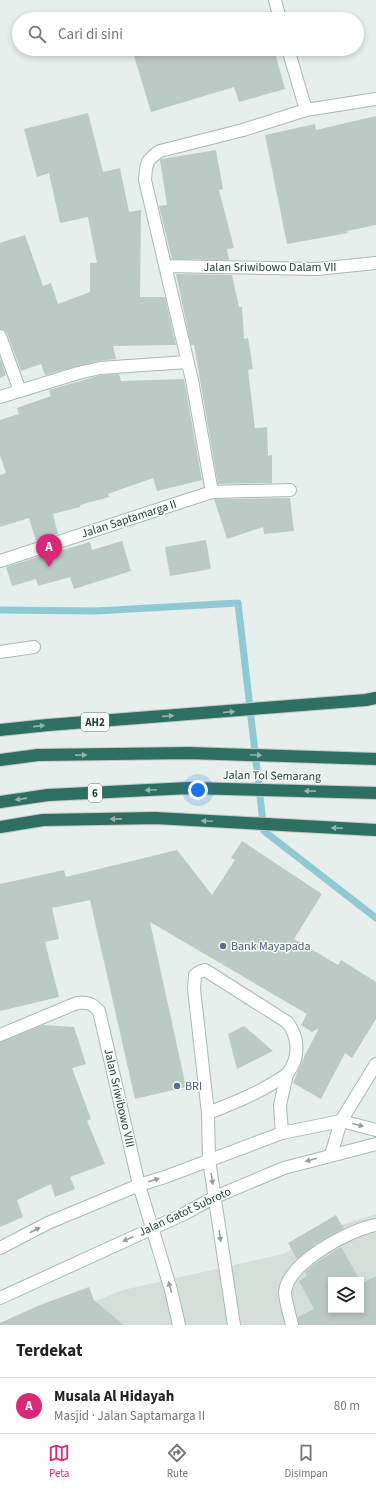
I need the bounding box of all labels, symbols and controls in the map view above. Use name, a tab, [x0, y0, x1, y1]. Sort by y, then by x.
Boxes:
search box	[12, 12, 364, 56]
icon: search	[26, 23, 48, 45]
text: Cari di sini	[58, 24, 123, 45]
street label: Jalan Sriwibowo Dalam VII	[204, 259, 336, 276]
street label: Jalan Saptamarga II	[79, 496, 179, 542]
pin: A	[36, 534, 62, 567]
one-way arrow	[223, 708, 235, 715]
road number: AH2	[81, 713, 109, 731]
one-way arrow	[162, 713, 174, 720]
one-way arrow	[33, 723, 45, 729]
one-way arrow	[75, 751, 87, 758]
one-way arrow	[250, 752, 263, 758]
street label: Jalan Tol Semarang	[223, 767, 321, 785]
your location	[188, 780, 208, 800]
road number: 6	[88, 784, 102, 802]
one-way arrow	[144, 787, 157, 793]
one-way arrow	[303, 788, 316, 794]
one-way arrow	[15, 796, 27, 802]
one-way arrow	[109, 816, 122, 822]
one-way arrow	[200, 818, 213, 824]
one-way arrow	[331, 824, 343, 831]
place label: Bank Mayapada	[231, 938, 310, 955]
marker: Bank Mayapada	[218, 941, 228, 951]
street label: Jalan Sriwibowo VIII	[99, 1047, 139, 1149]
place label: BRI	[185, 1078, 202, 1095]
marker: BRI	[172, 1081, 182, 1091]
one-way arrow	[352, 1122, 364, 1128]
one-way arrow	[305, 1157, 317, 1163]
one-way arrow	[209, 1173, 215, 1185]
one-way arrow	[149, 1177, 161, 1183]
street label: Jalan Gatot Subroto	[136, 1183, 234, 1241]
one-way arrow	[29, 1227, 40, 1233]
one-way arrow	[217, 1230, 223, 1242]
one-way arrow	[121, 1237, 133, 1243]
map controls	[328, 1277, 364, 1313]
button: layers	[328, 1277, 364, 1313]
one-way arrow	[167, 1281, 173, 1293]
text: Terdekat	[16, 1339, 82, 1363]
text: Musala Al Hidayah	[54, 1386, 174, 1407]
text: A	[25, 1397, 33, 1415]
text: 80 m	[334, 1397, 360, 1415]
text: Masjid · Jalan Saptamarga II	[54, 1407, 205, 1425]
tab: Peta	[48, 1442, 70, 1481]
tab: Rute	[166, 1442, 188, 1481]
tab: Disimpan	[284, 1442, 328, 1481]

